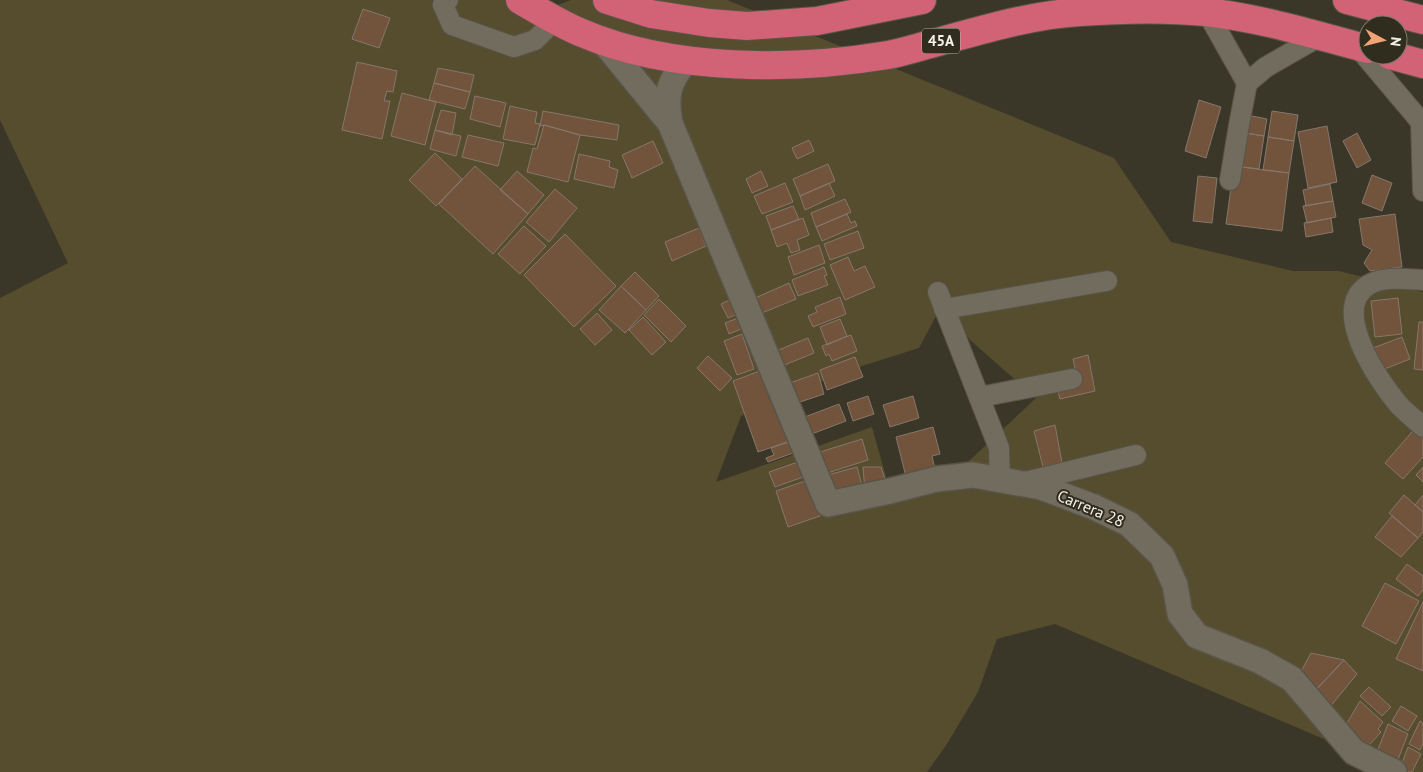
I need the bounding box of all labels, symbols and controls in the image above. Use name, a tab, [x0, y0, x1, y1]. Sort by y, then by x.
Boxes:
north arrow	[1358, 15, 1408, 65]
road number: 45A	[922, 28, 960, 54]
text: N	[1386, 36, 1405, 47]
street label: Carrera 28	[1054, 485, 1128, 531]

